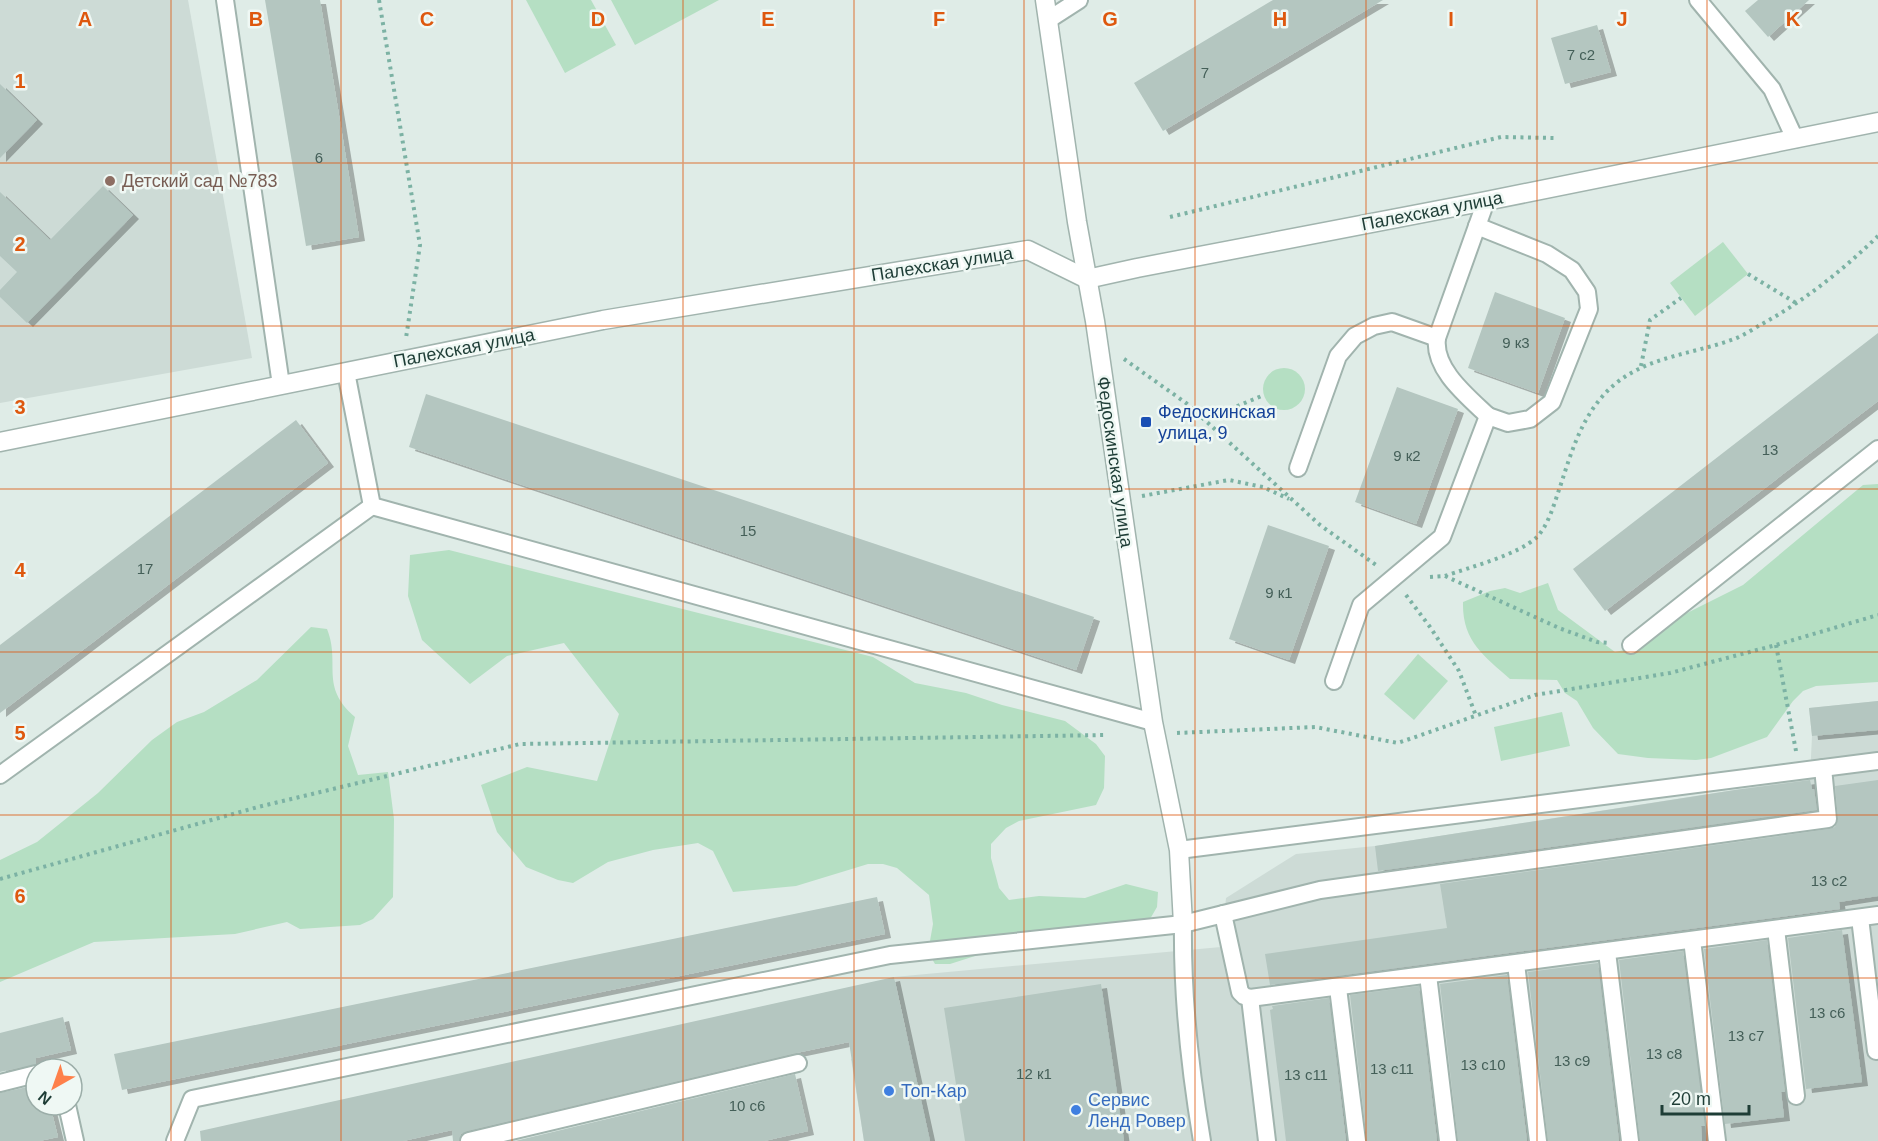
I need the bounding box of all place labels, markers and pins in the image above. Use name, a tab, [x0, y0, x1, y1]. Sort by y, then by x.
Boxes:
place label: Детский сад №783	[122, 171, 278, 191]
marker: Детский сад №783	[103, 174, 117, 188]
place label: Федоскинская улица, 9	[1158, 402, 1276, 443]
marker: Федоскинская улица, 9	[1139, 415, 1153, 429]
place label: Топ-Кар	[901, 1081, 967, 1101]
marker: Топ-Кар	[882, 1084, 896, 1098]
place label: Сервис Ленд Ровер	[1088, 1090, 1186, 1131]
marker: Сервис Ленд Ровер	[1069, 1103, 1083, 1117]

